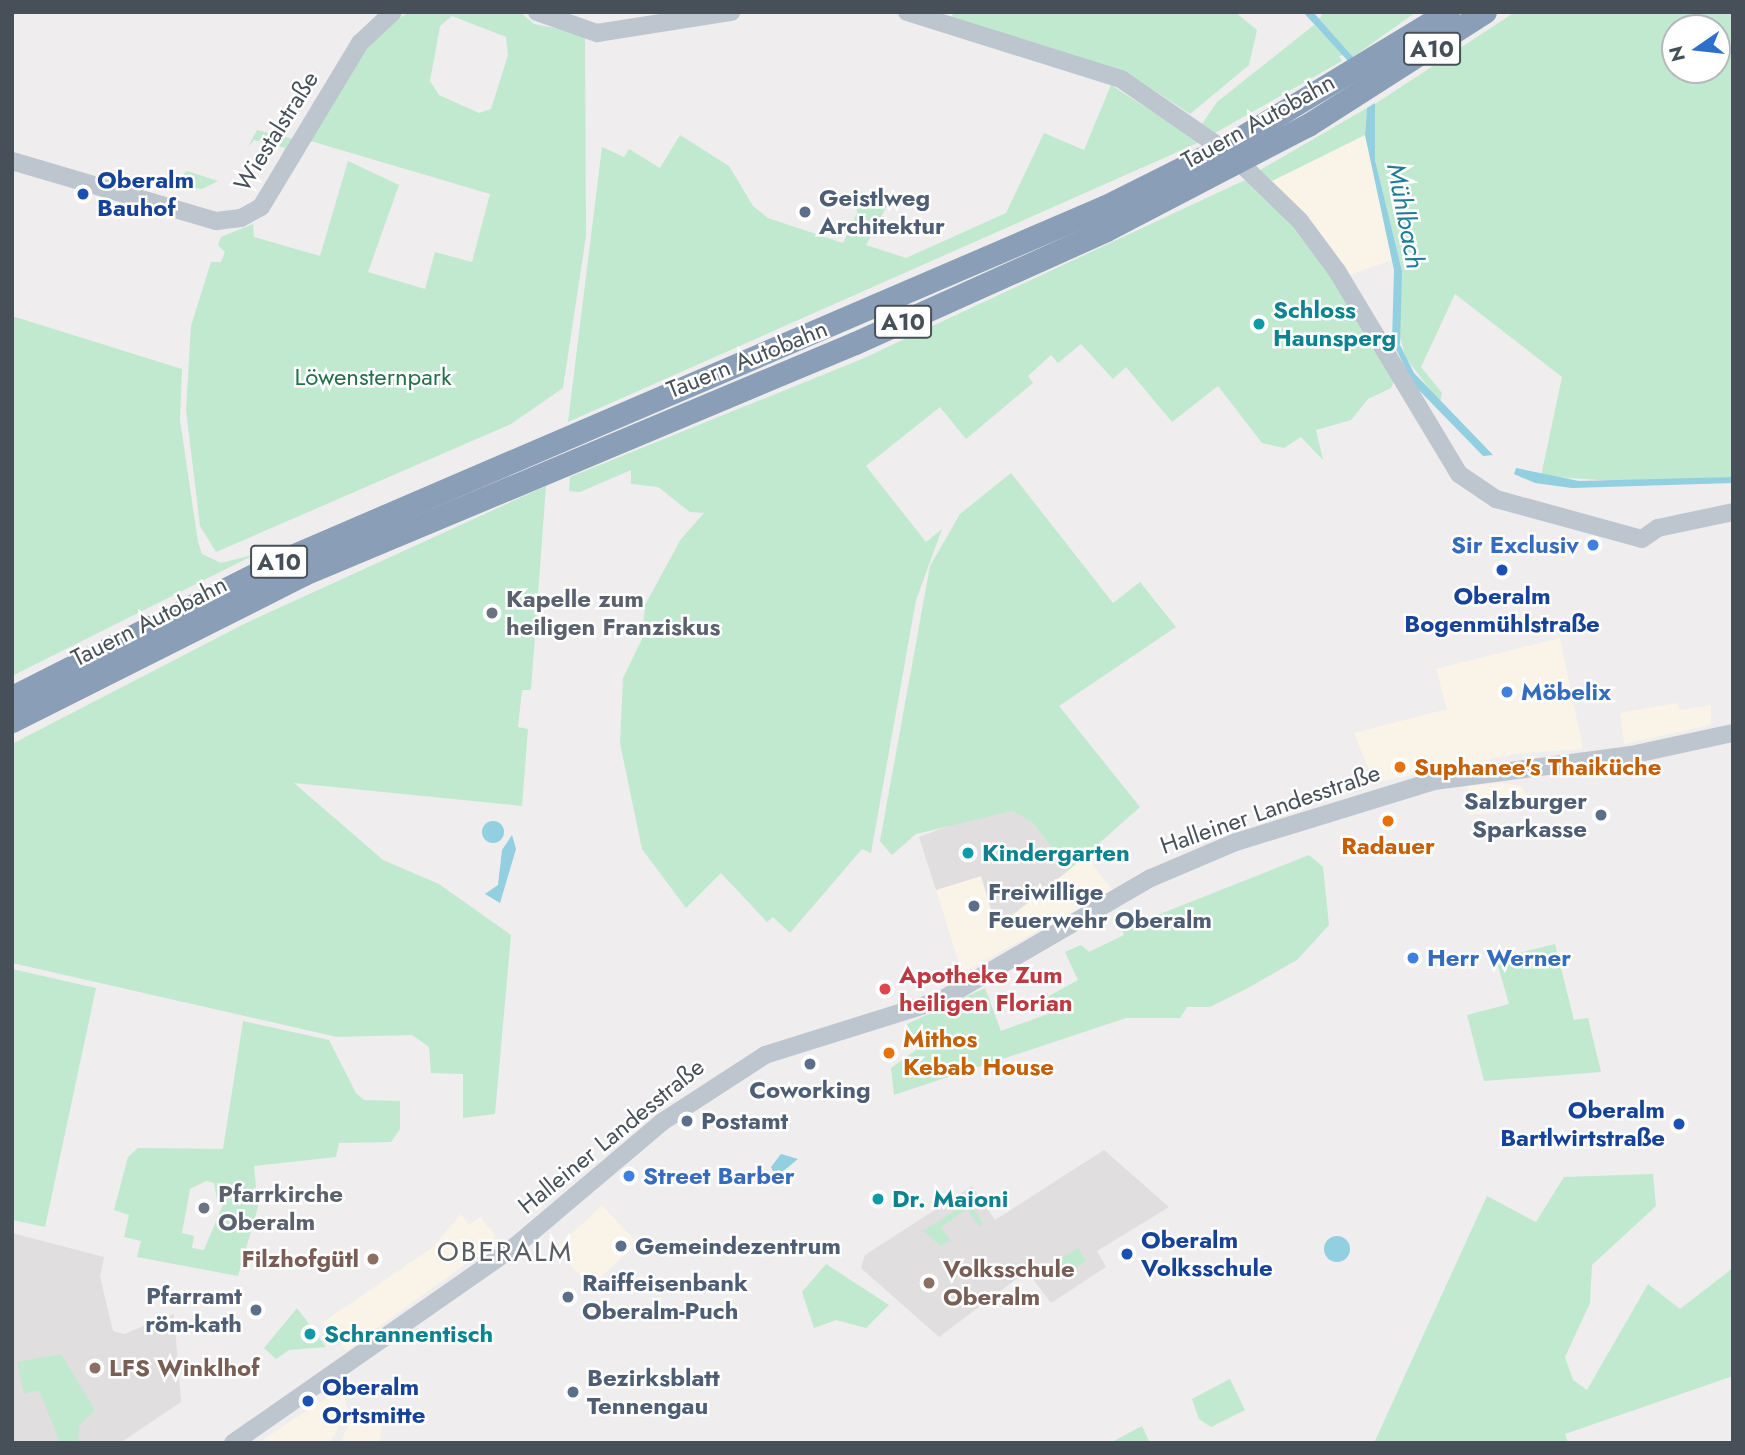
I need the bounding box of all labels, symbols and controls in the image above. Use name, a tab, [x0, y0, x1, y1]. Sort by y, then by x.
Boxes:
north arrow	[1661, 14, 1731, 84]
road number: A10	[1402, 30, 1462, 68]
text: N	[1662, 43, 1692, 64]
street label: Wiestalstraße	[228, 66, 324, 196]
street label: Tauern Autobahn	[1176, 67, 1340, 175]
water label: Mühlbach	[1380, 161, 1430, 271]
place label: Oberalm Bauhof	[97, 166, 194, 222]
place label: Geistlweg Architektur	[819, 184, 945, 240]
marker: Oberalm Bauhof	[75, 186, 91, 202]
marker: Geistlweg Architektur	[797, 204, 813, 220]
place label: Schloss Haunsperg	[1273, 296, 1396, 352]
road number: A10	[873, 302, 933, 342]
street label: Tauern Autobahn	[663, 314, 831, 404]
marker: Schloss Haunsperg	[1251, 316, 1267, 332]
park label: Löwensternpark	[294, 363, 452, 391]
place label: Sir Exclusiv	[1451, 531, 1579, 559]
marker: Sir Exclusiv	[1585, 537, 1601, 553]
road number: A10	[249, 542, 309, 582]
marker: Oberalm Bogenmühlstraße	[1494, 562, 1510, 578]
street label: Tauern Autobahn	[66, 569, 232, 673]
place label: Oberalm Bogenmühlstraße	[1404, 582, 1600, 638]
place label: Kapelle zum heiligen Franziskus	[506, 585, 720, 641]
marker: Kapelle zum heiligen Franziskus	[484, 605, 500, 621]
place label: Möbelix	[1521, 678, 1611, 706]
marker: Möbelix	[1499, 684, 1515, 700]
place label: Suphanee's Thaiküche	[1414, 753, 1661, 781]
street label: Halleiner Landesstraße	[1156, 758, 1384, 860]
marker: Suphanee's Thaiküche	[1392, 759, 1408, 775]
place label: Salzburger Sparkasse	[1464, 787, 1587, 843]
marker: Salzburger Sparkasse	[1593, 807, 1609, 823]
marker: Radauer	[1380, 813, 1396, 829]
place label: Radauer	[1341, 832, 1435, 860]
place label: Kindergarten	[982, 839, 1130, 867]
marker: Kindergarten	[960, 845, 976, 861]
place label: Freiwillige Feuerwehr Oberalm	[988, 878, 1212, 934]
marker: Freiwillige Feuerwehr Oberalm	[966, 898, 982, 914]
place label: Herr Werner	[1427, 944, 1571, 972]
marker: Herr Werner	[1405, 950, 1421, 966]
place label: Apotheke Zum heiligen Florian	[899, 961, 1073, 1017]
marker: Apotheke Zum heiligen Florian	[877, 981, 893, 997]
place label: Mithos Kebab House	[903, 1025, 1054, 1081]
marker: Mithos Kebab House	[881, 1045, 897, 1061]
street label: Halleiner Landesstraße	[512, 1052, 710, 1220]
marker: Coworking	[802, 1056, 818, 1072]
place label: Coworking	[749, 1076, 871, 1104]
place label: Oberalm Bartlwirtstraße	[1500, 1096, 1665, 1152]
place label: Postamt	[701, 1107, 788, 1135]
marker: Postamt	[679, 1113, 695, 1129]
marker: Oberalm Bartlwirtstraße	[1671, 1116, 1687, 1132]
place label: Street Barber	[643, 1162, 795, 1190]
marker: Street Barber	[621, 1168, 637, 1184]
place label: Pfarrkirche Oberalm	[218, 1180, 343, 1236]
place label: Dr. Maioni	[892, 1185, 1008, 1213]
marker: Dr. Maioni	[870, 1191, 886, 1207]
marker: Pfarrkirche Oberalm	[196, 1200, 212, 1216]
place label: Oberalm Volksschule	[1141, 1226, 1273, 1282]
place label: Gemeindezentrum	[635, 1232, 841, 1260]
district label: OBERALM	[438, 1235, 572, 1269]
marker: Gemeindezentrum	[613, 1238, 629, 1254]
place label: Filzhofgütl	[241, 1245, 359, 1273]
marker: Oberalm Volksschule	[1119, 1246, 1135, 1262]
marker: Filzhofgütl	[365, 1251, 381, 1267]
place label: Volksschule Oberalm	[943, 1255, 1075, 1311]
place label: Raiffeisenbank Oberalm-Puch	[582, 1269, 748, 1325]
marker: Volksschule Oberalm	[921, 1275, 937, 1291]
place label: Pfarramt röm-kath	[145, 1282, 242, 1338]
marker: Raiffeisenbank Oberalm-Puch	[560, 1289, 576, 1305]
marker: Pfarramt röm-kath	[248, 1302, 264, 1318]
place label: Schrannentisch	[324, 1320, 493, 1348]
marker: Schrannentisch	[302, 1326, 318, 1342]
place label: LFS Winklhof	[109, 1354, 260, 1382]
marker: LFS Winklhof	[87, 1360, 103, 1376]
place label: Bezirksblatt Tennengau	[587, 1364, 720, 1420]
place label: Oberalm Ortsmitte	[322, 1373, 425, 1429]
marker: Bezirksblatt Tennengau	[565, 1384, 581, 1400]
marker: Oberalm Ortsmitte	[300, 1393, 316, 1409]

